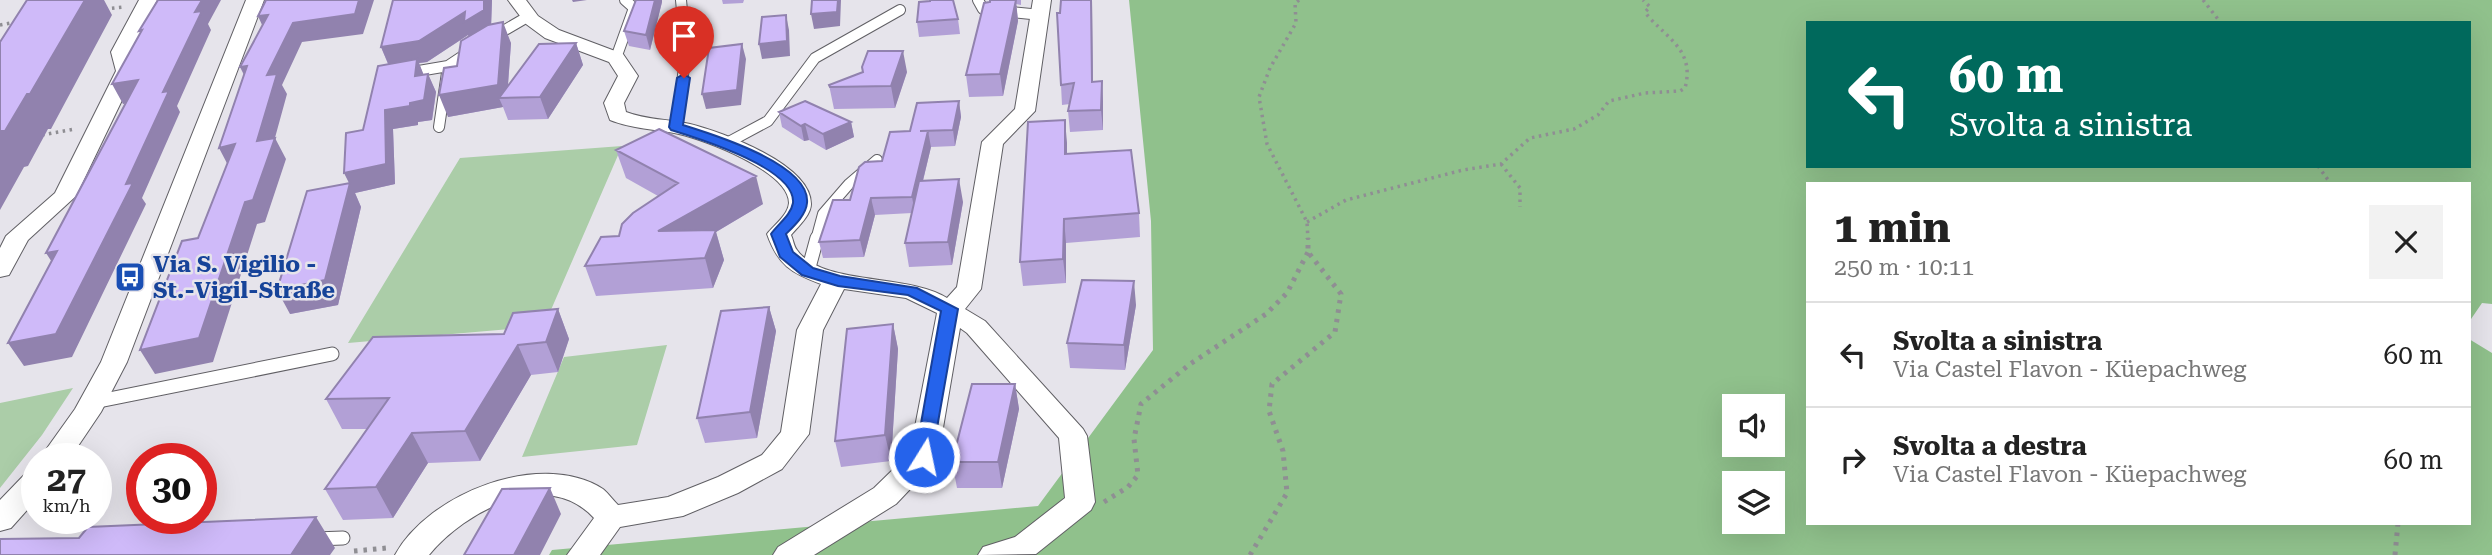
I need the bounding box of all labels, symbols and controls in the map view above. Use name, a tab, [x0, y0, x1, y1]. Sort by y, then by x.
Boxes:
pin	[654, 6, 714, 78]
icon: arrive	[665, 17, 703, 55]
text: 60 m	[1949, 47, 2064, 104]
icon: left	[1834, 49, 1925, 140]
text: Svolta a sinistra	[1949, 106, 2192, 144]
text: 1 min	[1834, 203, 1951, 252]
button: close	[2369, 205, 2443, 279]
place label: Via S. Vigilio - St.-Vigil-Straße	[153, 251, 335, 304]
text: 250 m · 10:11	[1834, 254, 1974, 281]
bus stop icon: Via S. Vigilio - St.-Vigil-Straße	[113, 260, 147, 294]
text: Svolta a sinistra	[1893, 326, 2102, 356]
icon: left	[1834, 336, 1872, 374]
text: 60 m	[2384, 340, 2443, 370]
text: Via Castel Flavon - Küepachweg	[1893, 356, 2246, 383]
map controls	[1722, 394, 1785, 534]
button: sound	[1722, 394, 1785, 457]
position arrow	[887, 420, 961, 494]
text: Svolta a destra	[1893, 431, 2087, 461]
icon: right	[1834, 441, 1872, 479]
speed limit sign: 30	[126, 443, 217, 534]
text: 60 m	[2384, 445, 2443, 475]
text: 27	[47, 459, 86, 500]
text: Via Castel Flavon - Küepachweg	[1893, 461, 2246, 488]
button: layers	[1722, 471, 1785, 534]
text: km/h	[42, 495, 91, 516]

